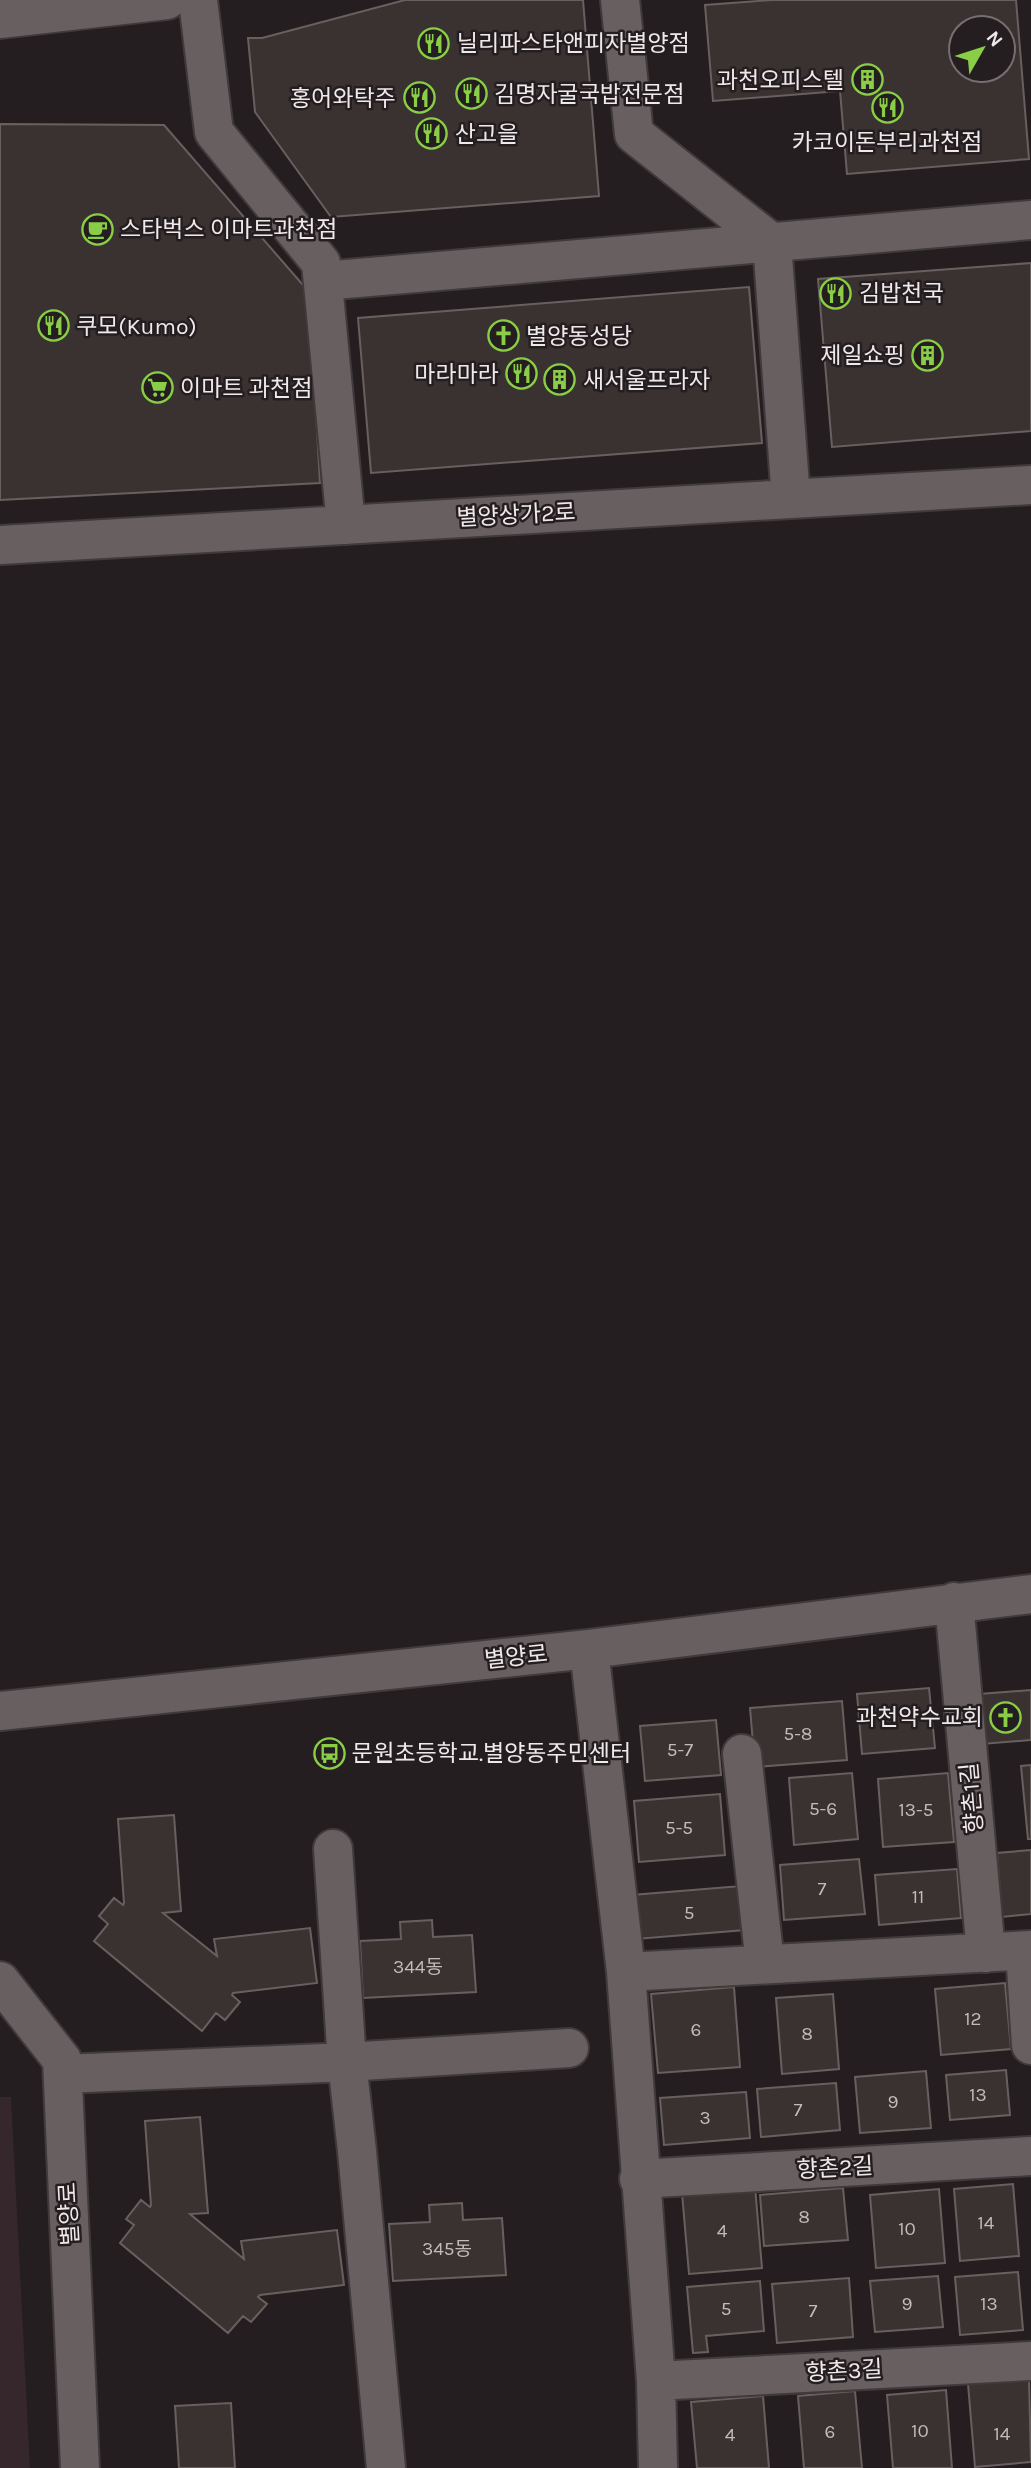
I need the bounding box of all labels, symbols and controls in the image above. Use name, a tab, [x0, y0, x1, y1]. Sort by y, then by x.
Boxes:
north arrow	[947, 14, 1017, 84]
restaurant icon: 닐리파스타앤피자별양점	[417, 26, 451, 60]
text: N	[982, 27, 1007, 51]
place label: 닐리파스타앤피자별양점	[457, 30, 690, 57]
building icon: 과천오피스텔	[850, 63, 884, 97]
place label: 과천오피스텔	[717, 67, 844, 94]
restaurant icon: 김명자굴국밥전문점	[454, 77, 488, 111]
restaurant icon: 홍어와탁주	[402, 81, 436, 115]
place label: 김명자굴국밥전문점	[494, 81, 684, 108]
place label: 홍어와탁주	[290, 85, 396, 112]
restaurant icon: 카코이돈부리과천점	[870, 91, 904, 125]
restaurant icon: 산고을	[415, 117, 449, 151]
place label: 산고을	[455, 121, 518, 148]
place label: 카코이돈부리과천점	[792, 129, 982, 156]
cafe icon: 스타벅스 이마트과천점	[80, 212, 114, 246]
place label: 스타벅스 이마트과천점	[120, 216, 337, 243]
restaurant icon: 김밥천국	[819, 276, 853, 310]
place label: 김밥천국	[859, 280, 944, 307]
restaurant icon: 쿠모(Kumo)	[36, 309, 70, 343]
place label: 쿠모(Kumo)	[76, 313, 197, 340]
church icon: 별양동성당	[486, 319, 520, 353]
place label: 별양동성당	[526, 323, 632, 350]
building icon: 제일쇼핑	[911, 338, 945, 372]
place label: 제일쇼핑	[820, 342, 905, 369]
restaurant icon: 마라마라	[505, 357, 539, 391]
place label: 마라마라	[414, 361, 499, 388]
building icon: 새서울프라자	[543, 363, 577, 397]
place label: 새서울프라자	[583, 367, 710, 394]
supermarket icon: 이마트 과천점	[140, 371, 174, 405]
place label: 이마트 과천점	[180, 375, 312, 402]
street label: 별양상가2로	[456, 498, 576, 532]
street label: 별양로	[483, 1640, 549, 1674]
church icon: 과천약수교회	[989, 1700, 1023, 1734]
place label: 과천약수교회	[856, 1704, 983, 1731]
house number: 5-8	[783, 1723, 813, 1745]
bus stop icon: 문원초등학교.별양동주민센터	[312, 1736, 346, 1770]
house number: 5-7	[667, 1739, 693, 1761]
place label: 문원초등학교.별양동주민센터	[352, 1740, 631, 1767]
street label: 향촌1길	[955, 1761, 989, 1835]
house number: 5-6	[809, 1798, 837, 1820]
house number: 13-5	[899, 1799, 933, 1821]
house number: 5-5	[665, 1817, 693, 1839]
house number: 7	[818, 1878, 827, 1900]
house number: 11	[912, 1886, 924, 1908]
house number: 5	[684, 1902, 694, 1924]
house number: 344동	[393, 1956, 443, 1978]
house number: 12	[964, 2008, 982, 2030]
house number: 6	[691, 2019, 701, 2041]
house number: 8	[801, 2023, 813, 2045]
house number: 13	[969, 2084, 987, 2106]
house number: 9	[887, 2091, 899, 2113]
house number: 7	[794, 2099, 803, 2121]
house number: 3	[699, 2107, 711, 2129]
street label: 향촌2길	[796, 2153, 874, 2183]
street label: 별양로	[54, 2182, 84, 2246]
house number: 8	[798, 2206, 810, 2228]
house number: 14	[978, 2212, 995, 2234]
house number: 10	[898, 2218, 916, 2240]
house number: 4	[717, 2220, 728, 2242]
house number: 345동	[422, 2238, 472, 2260]
house number: 9	[901, 2293, 913, 2315]
house number: 13	[980, 2293, 998, 2315]
house number: 5	[721, 2298, 731, 2320]
house number: 7	[809, 2300, 818, 2322]
street label: 향촌3길	[805, 2356, 883, 2386]
house number: 10	[911, 2420, 929, 2442]
house number: 6	[825, 2421, 835, 2443]
house number: 14	[994, 2423, 1011, 2445]
house number: 4	[725, 2424, 736, 2446]

